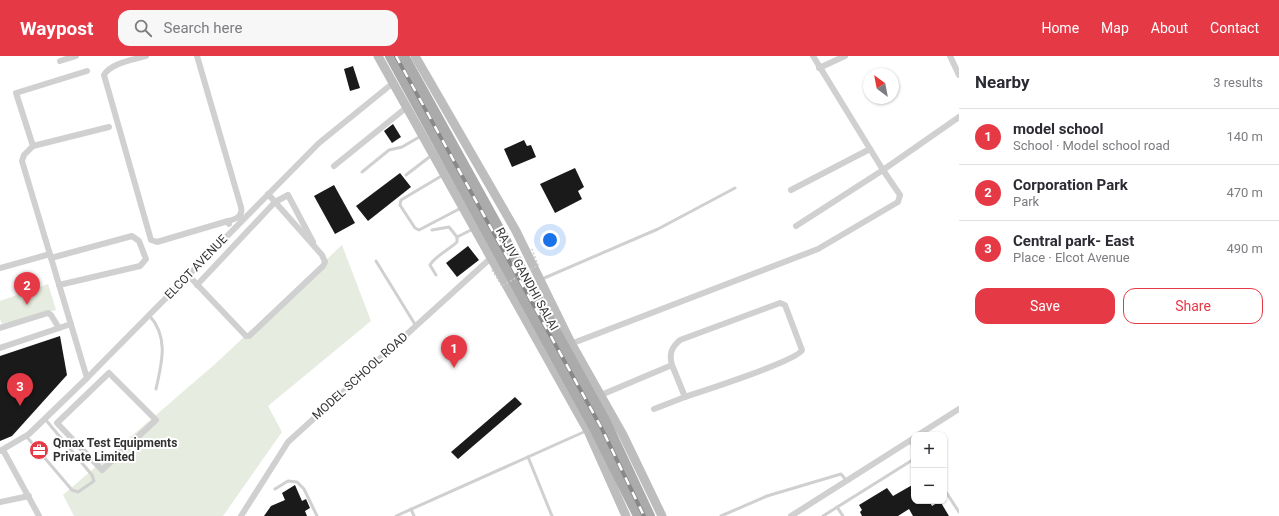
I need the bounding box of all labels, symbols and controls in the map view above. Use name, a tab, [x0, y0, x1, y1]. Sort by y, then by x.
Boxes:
search box	[118, 10, 398, 46]
text: Waypost	[20, 17, 94, 40]
icon: search	[132, 17, 154, 39]
text: Search here	[164, 19, 242, 37]
text: Home	[1041, 20, 1079, 36]
text: Map	[1101, 20, 1129, 36]
text: About	[1151, 20, 1188, 36]
text: Contact	[1210, 20, 1259, 36]
north arrow	[863, 68, 899, 104]
text: Nearby	[975, 72, 1030, 92]
text: 3 results	[1213, 75, 1263, 90]
text: model school	[1013, 120, 1104, 138]
text: 1	[984, 129, 992, 144]
text: 140 m	[1226, 129, 1263, 144]
text: School · Model school road	[1013, 138, 1170, 153]
text: Corporation Park	[1013, 176, 1128, 194]
text: 2	[984, 185, 992, 200]
text: 470 m	[1226, 185, 1263, 200]
text: Park	[1013, 194, 1039, 209]
street label: RAJIV GANDHI SALAI	[493, 225, 561, 333]
your location	[540, 230, 560, 250]
street label: ELCOT AVENUE	[162, 232, 230, 302]
text: Central park- East	[1013, 232, 1134, 250]
text: 3	[984, 241, 992, 256]
text: 490 m	[1226, 241, 1263, 256]
text: Place · Elcot Avenue	[1013, 250, 1130, 265]
pin: 2	[14, 272, 40, 305]
button: Save	[975, 288, 1115, 324]
button: Share	[1123, 288, 1263, 324]
street label: MODEL SCHOOL ROAD	[309, 329, 411, 423]
pin: 1	[441, 335, 467, 368]
pin: 3	[7, 373, 33, 406]
map controls	[911, 432, 947, 504]
button: +	[911, 432, 947, 468]
place label: Qmax Test Equipments Private Limited	[53, 436, 177, 464]
office icon: Qmax Test Equipments Private Limited	[28, 439, 50, 461]
button: −	[911, 468, 947, 504]

